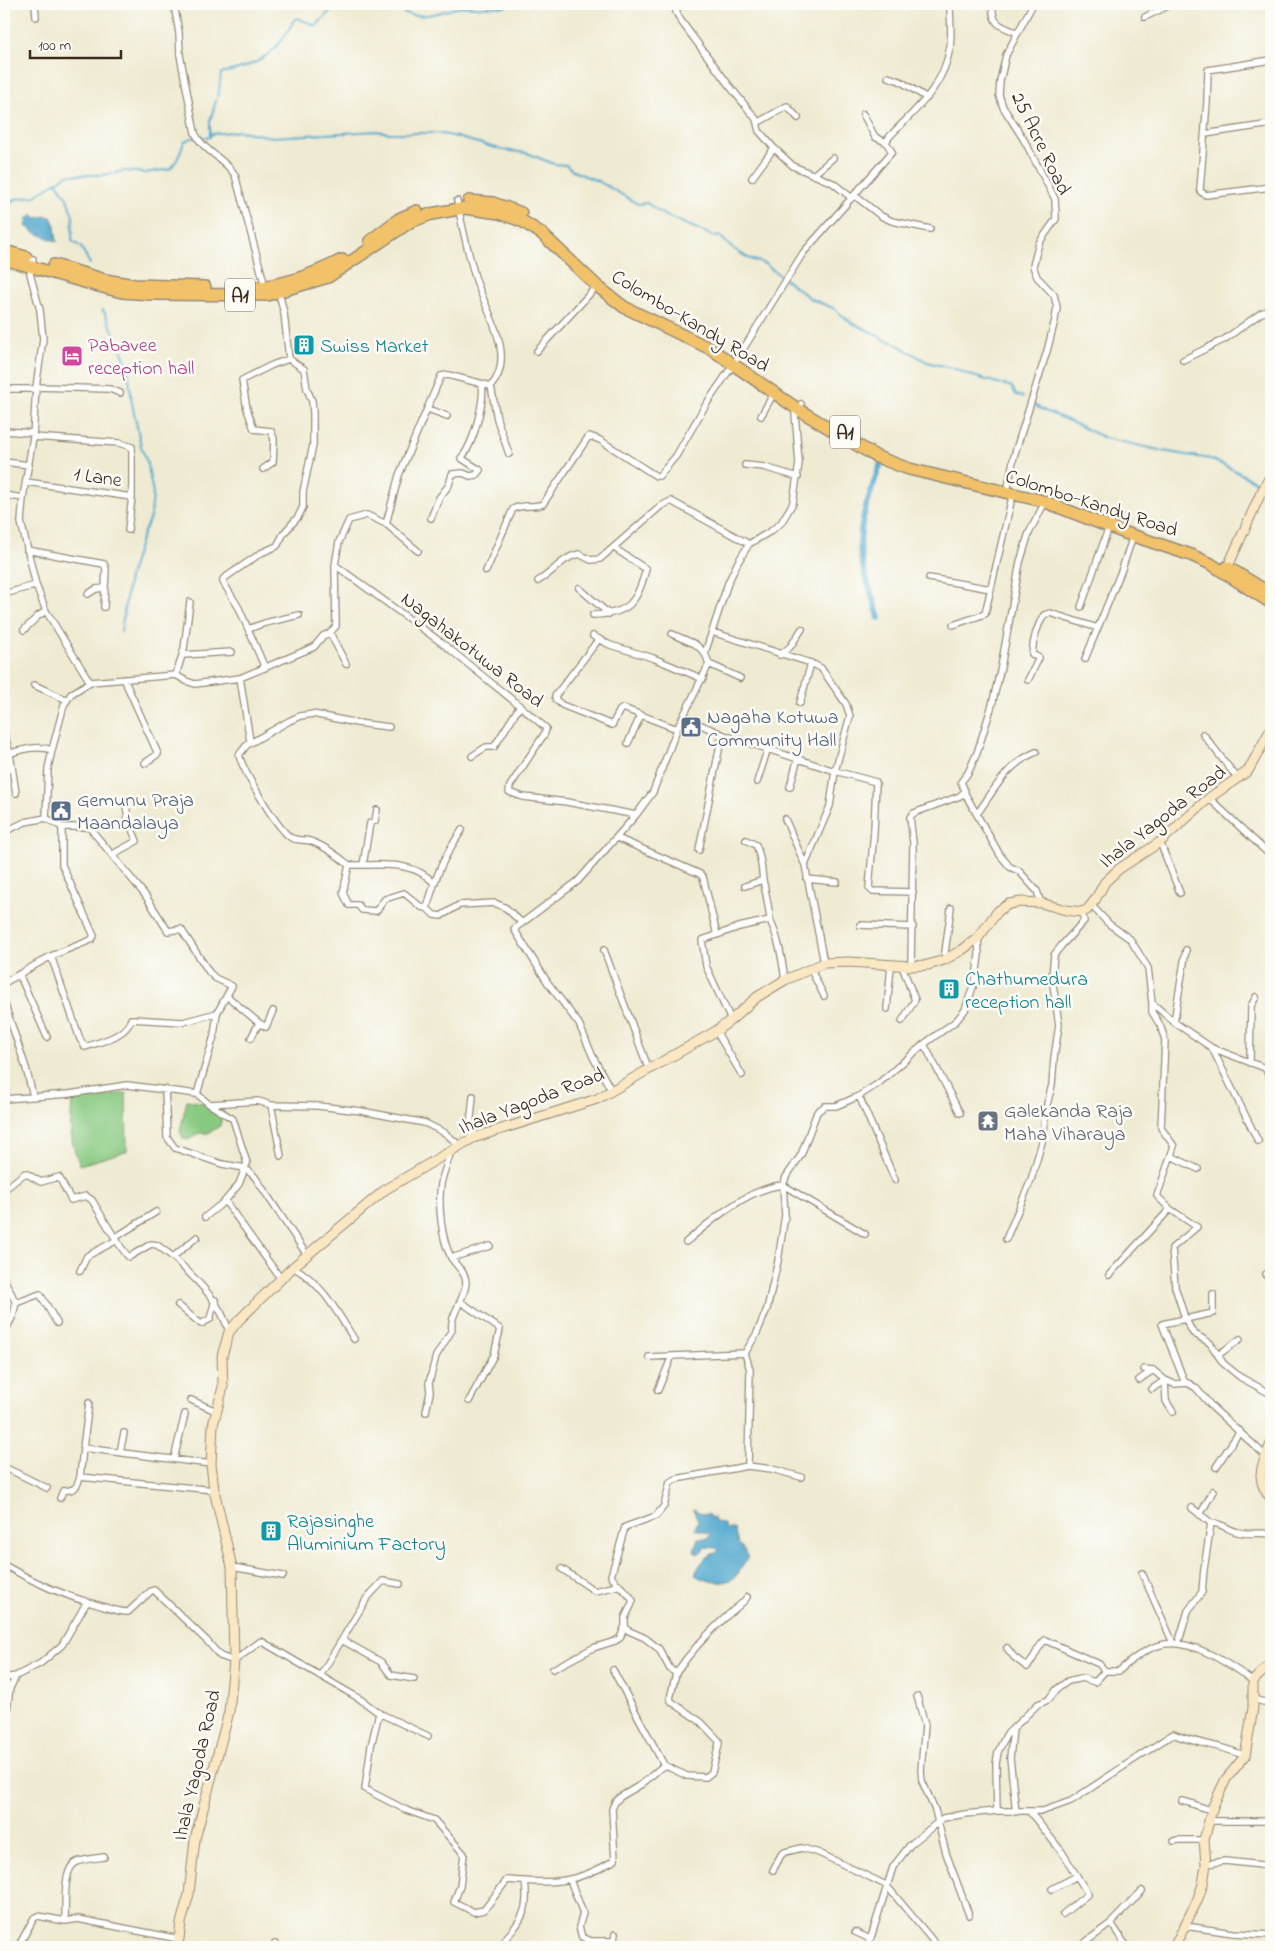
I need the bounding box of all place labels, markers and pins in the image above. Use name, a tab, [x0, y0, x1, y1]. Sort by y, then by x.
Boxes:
place label: Pabavee reception hall	[88, 332, 194, 384]
building icon: Swiss Market	[292, 333, 316, 357]
place label: Swiss Market	[320, 333, 429, 362]
hotel icon: Pabavee reception hall	[60, 344, 84, 368]
place label: Nagaha Kotuwa Community Hall	[707, 704, 839, 756]
public building icon: Nagaha Kotuwa Community Hall	[679, 715, 703, 739]
place label: Gemunu Praja Maandalaya	[77, 787, 194, 839]
public building icon: Gemunu Praja Maandalaya	[49, 799, 73, 823]
place label: Chathumedura reception hall	[965, 966, 1088, 1018]
building icon: Chathumedura reception hall	[937, 977, 961, 1001]
place label: Galekanda Raja Maha Viharaya	[1004, 1098, 1133, 1150]
temple icon: Galekanda Raja Maha Viharaya	[976, 1109, 1000, 1133]
place label: Rajasinghe Aluminium Factory	[287, 1508, 446, 1560]
building icon: Rajasinghe Aluminium Factory	[259, 1519, 283, 1543]

